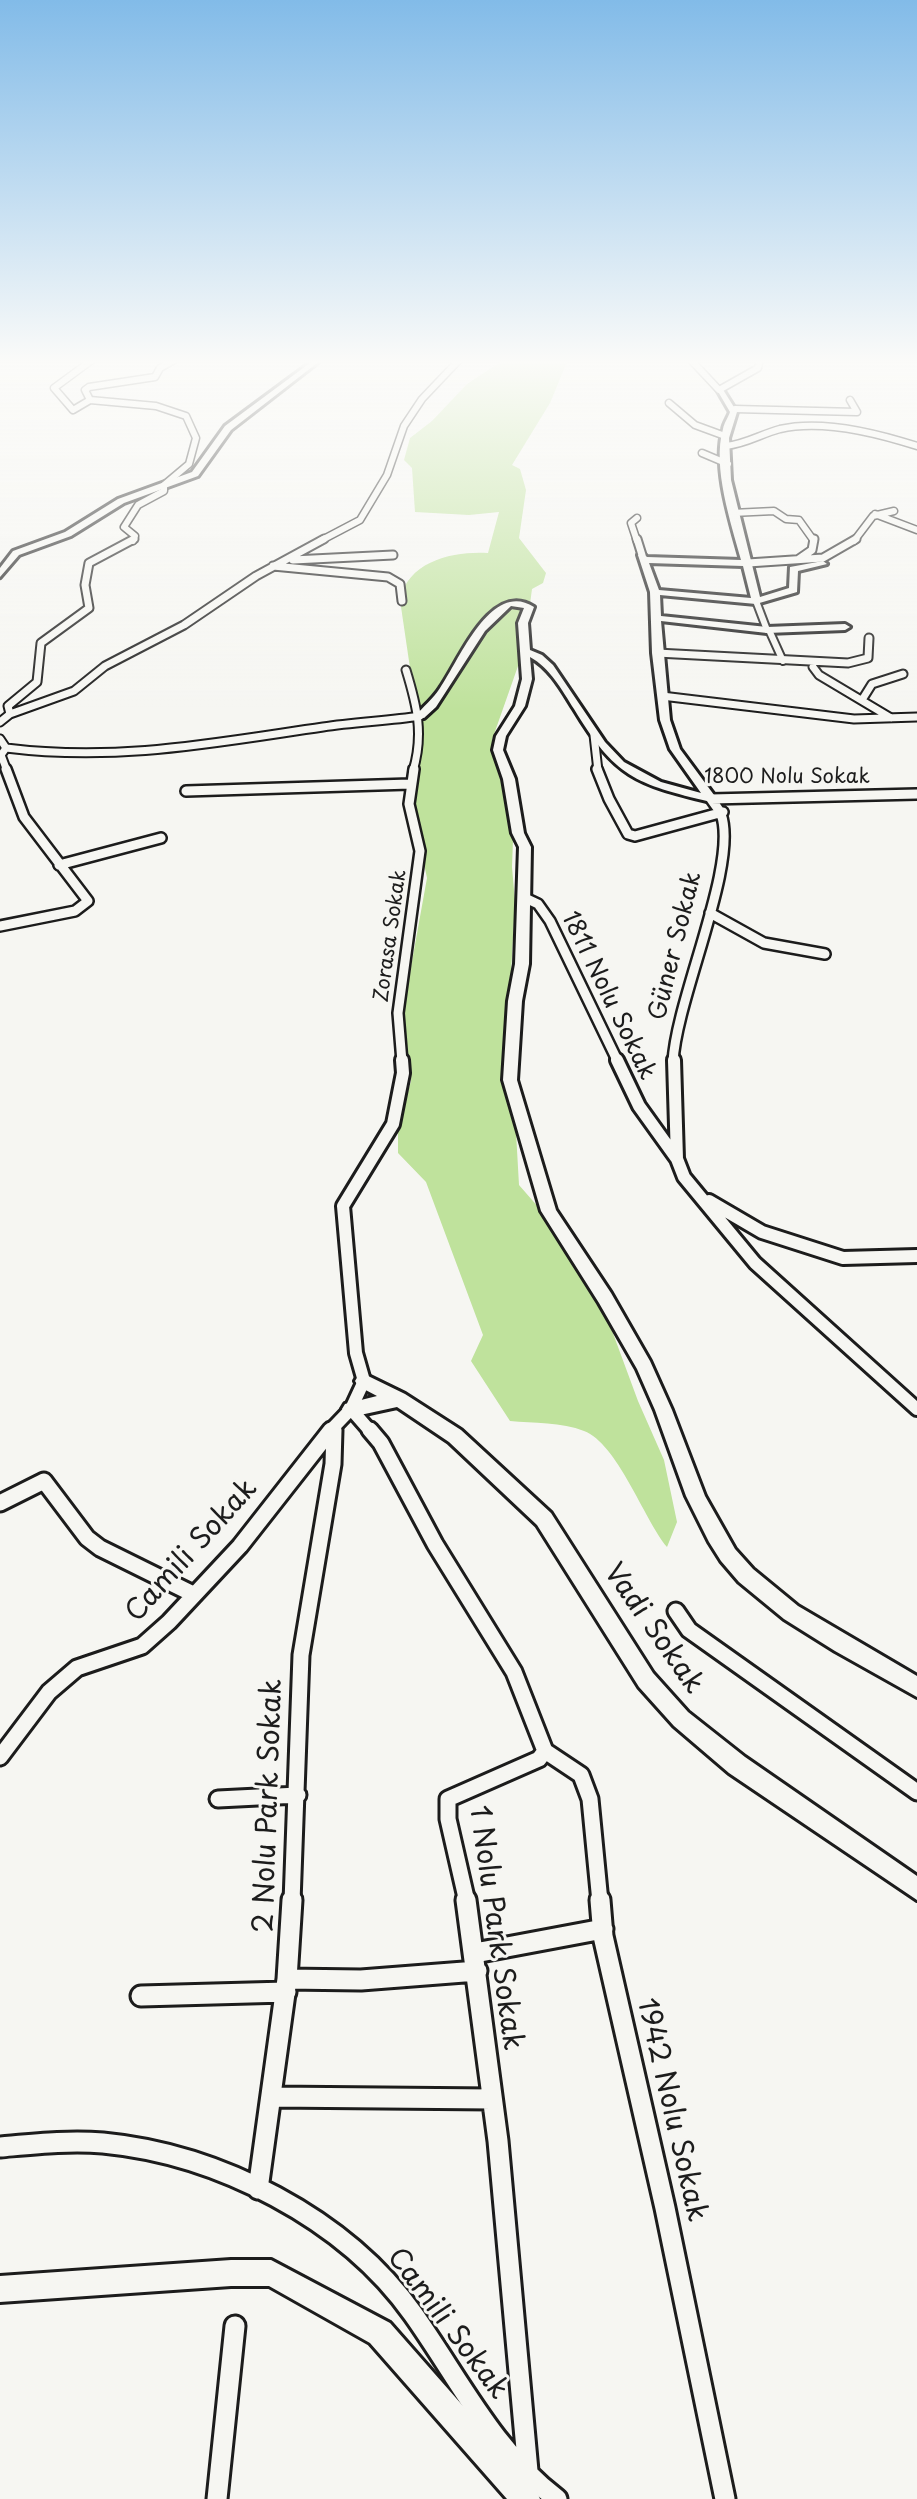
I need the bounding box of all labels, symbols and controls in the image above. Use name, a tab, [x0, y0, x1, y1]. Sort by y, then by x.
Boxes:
street label: 1800 Nolu Sokak	[704, 765, 870, 789]
street label: Zorasa Sokak	[370, 868, 412, 1004]
street label: Güner Sokak	[644, 869, 708, 1023]
street label: 1811 Nolu Sokak	[555, 907, 661, 1085]
street label: Camili Sokak	[119, 1473, 265, 1629]
street label: Vadi Sokak	[596, 1557, 710, 1701]
street label: 2 Nolu Park Sokak	[248, 1678, 290, 1934]
street label: 1 Nolu Park Sokak	[461, 1803, 529, 2053]
street label: 1942 Nolu Sokak	[629, 1995, 713, 2225]
street label: Camili Sokak	[379, 2242, 515, 2406]

